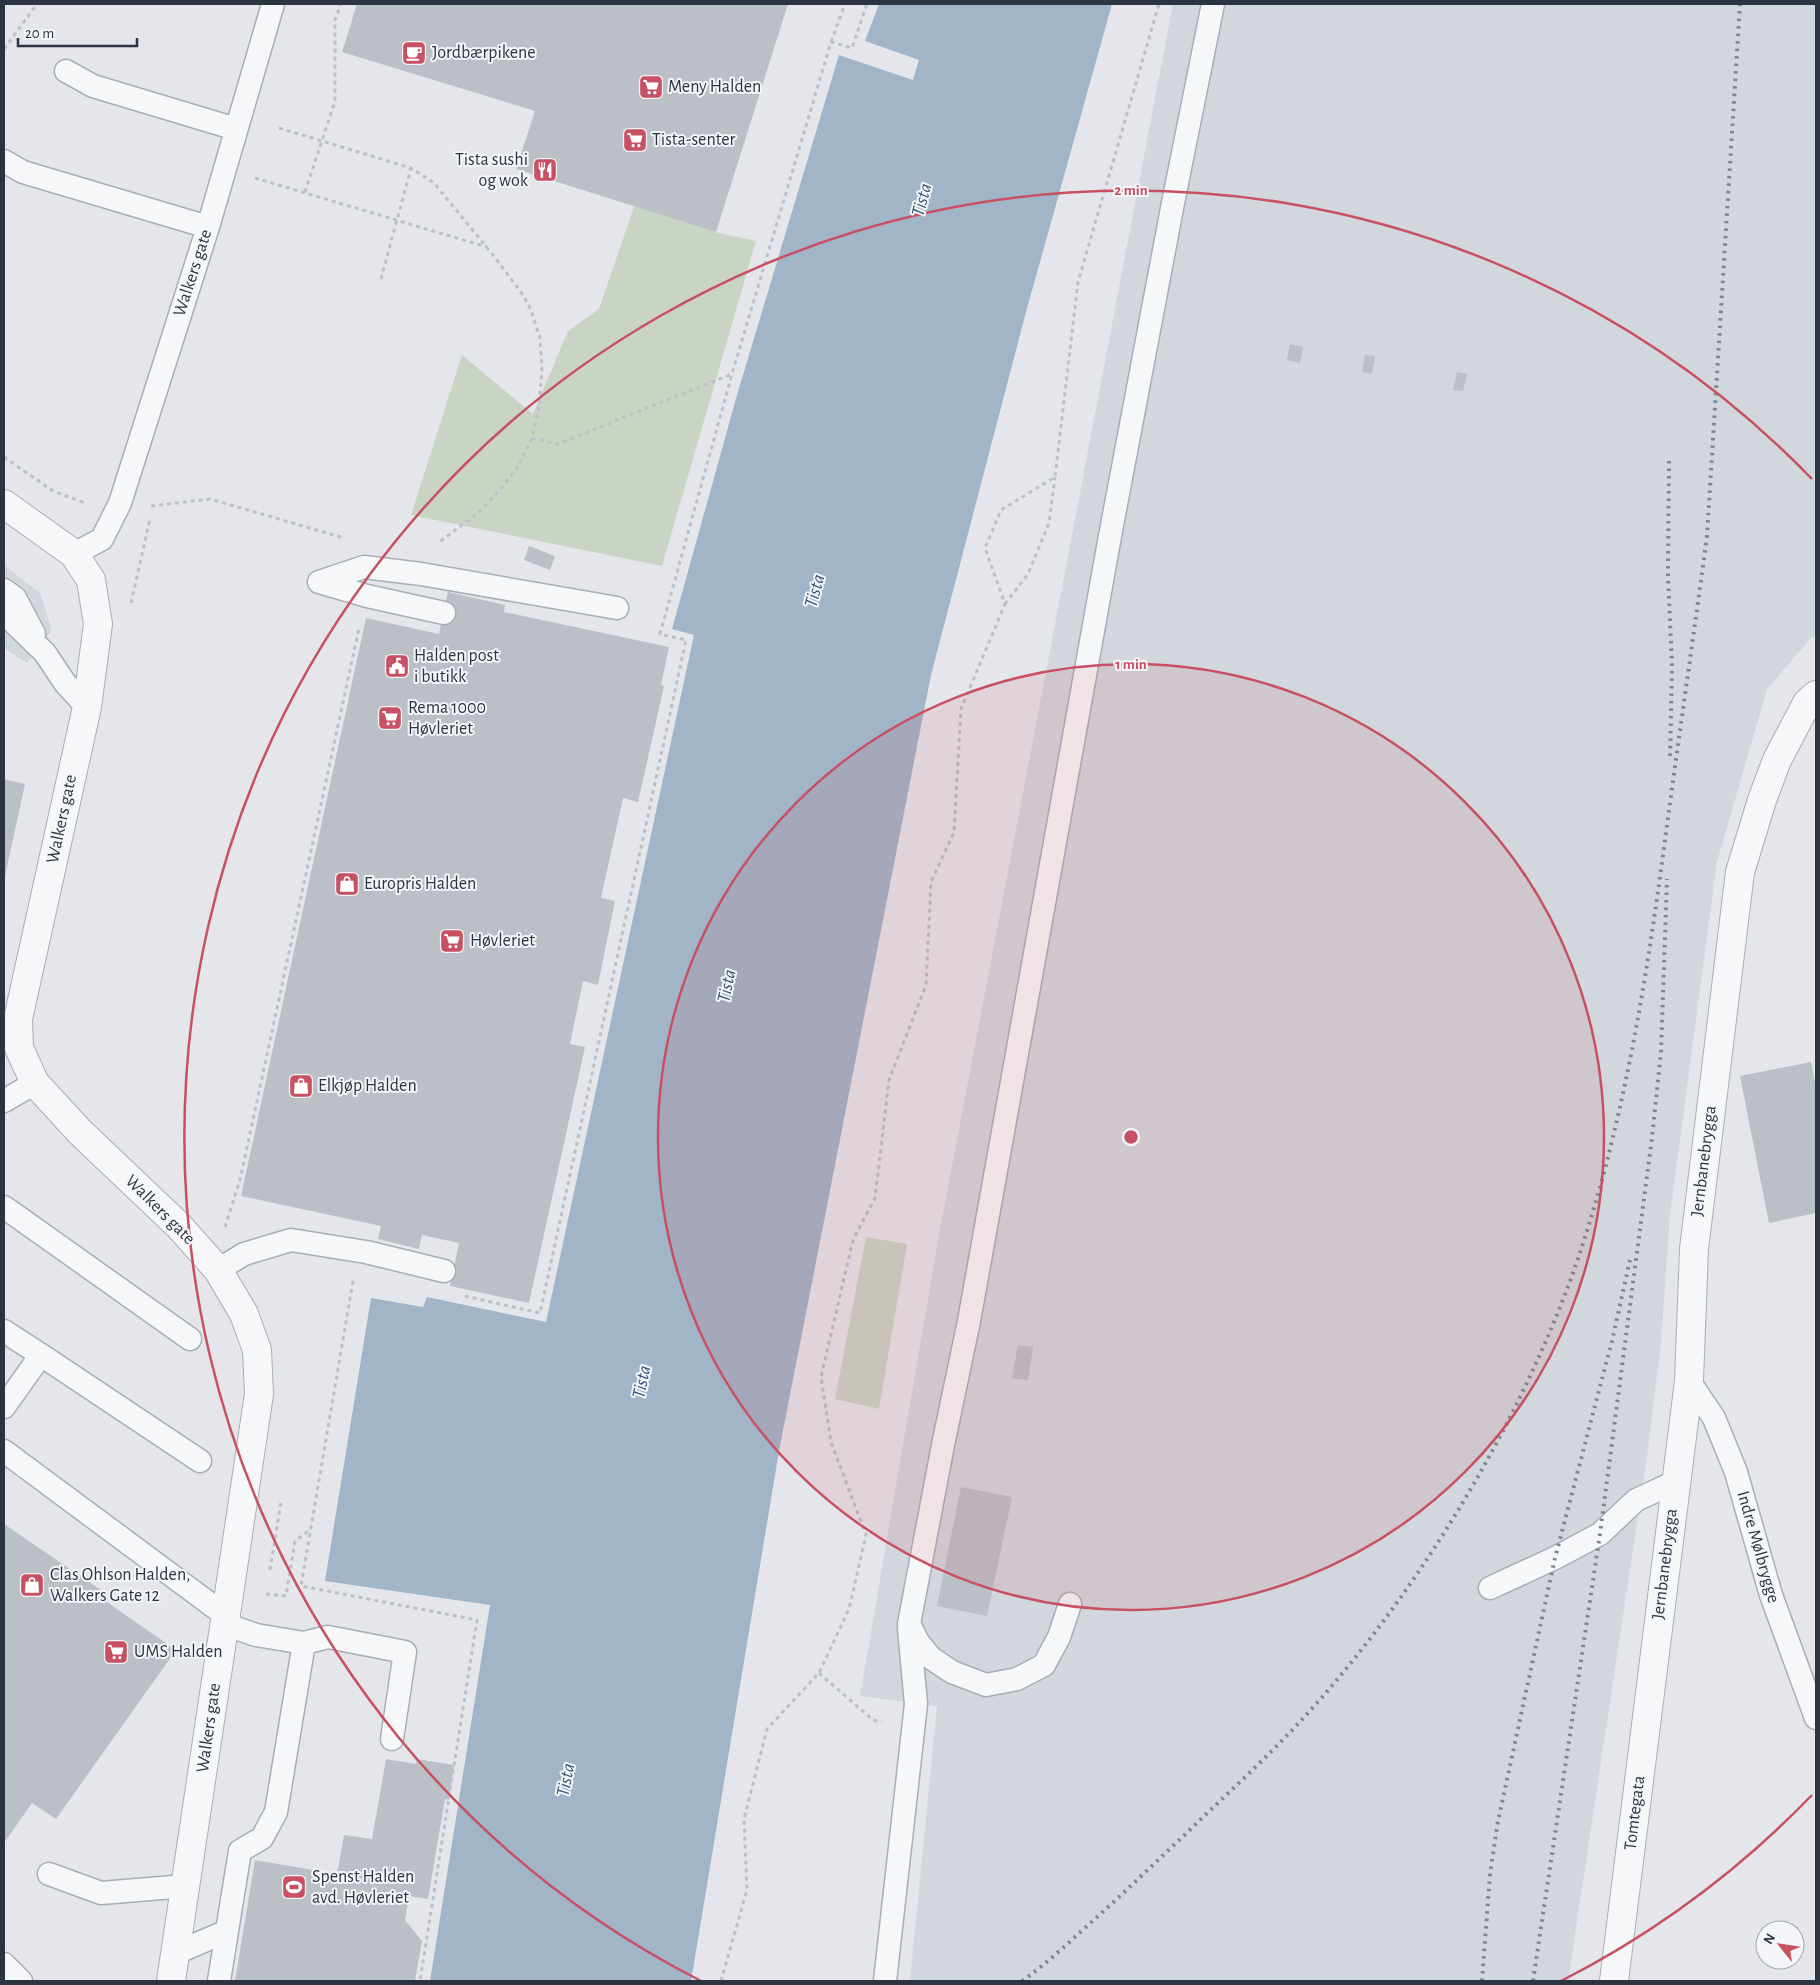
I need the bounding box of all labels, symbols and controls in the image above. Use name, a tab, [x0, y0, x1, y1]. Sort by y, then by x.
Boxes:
scale bar	[18, 15, 136, 47]
text: 20 m	[25, 26, 54, 41]
cafe icon: Jordbærpikene	[401, 40, 427, 66]
place label: Jordbærpikene	[432, 44, 536, 62]
supermarket icon: Meny Halden	[638, 74, 664, 100]
place label: Meny Halden	[668, 78, 761, 96]
supermarket icon: Tista-senter	[622, 127, 648, 153]
place label: Tista-senter	[652, 131, 735, 149]
place label: Tista sushi og wok	[455, 151, 529, 190]
restaurant icon: Tista sushi og wok	[532, 157, 558, 183]
water label: Tista	[908, 181, 936, 219]
text: 2 min	[1114, 183, 1148, 198]
street label: Walkers gate	[171, 227, 215, 319]
water label: Tista	[801, 572, 829, 610]
place label: Halden post i butikk	[414, 647, 499, 686]
public building icon: Halden post i butikk	[384, 653, 410, 679]
text: 1 min	[1115, 657, 1147, 672]
place label: Rema 1000 Høvleriet	[408, 699, 486, 738]
supermarket icon: Rema 1000 Høvleriet	[377, 705, 403, 731]
street label: Walkers gate	[44, 773, 80, 865]
shop icon: Europris Halden	[334, 871, 360, 897]
place label: Europris Halden	[364, 875, 476, 893]
supermarket icon: Høvleriet	[439, 928, 465, 954]
place label: Høvleriet	[470, 932, 535, 950]
water label: Tista	[714, 968, 740, 1004]
shop icon: Elkjøp Halden	[288, 1073, 314, 1099]
place label: Elkjøp Halden	[318, 1077, 417, 1095]
street label: Jernbanebrygga	[1688, 1105, 1720, 1217]
centre of rings	[1122, 1128, 1140, 1146]
street label: Walkers gate	[122, 1172, 198, 1248]
water label: Tista	[629, 1364, 655, 1400]
street label: Indre Mølbrygge	[1733, 1489, 1783, 1605]
street label: Jernbanebrygga	[1649, 1508, 1681, 1620]
place label: Clas Ohlson Halden, Walkers Gate 12	[50, 1566, 190, 1605]
shop icon: Clas Ohlson Halden, Walkers Gate 12	[19, 1572, 45, 1598]
supermarket icon: UMS Halden	[103, 1639, 129, 1665]
place label: UMS Halden	[134, 1643, 223, 1661]
street label: Walkers gate	[194, 1682, 224, 1774]
water label: Tista	[553, 1762, 579, 1798]
street label: Tomtegata	[1621, 1775, 1649, 1851]
place label: Spenst Halden avd. Høvleriet	[312, 1868, 414, 1907]
sports icon: Spenst Halden avd. Høvleriet	[281, 1874, 307, 1900]
north arrow	[1755, 1920, 1805, 1970]
text: N	[1761, 1931, 1778, 1947]

